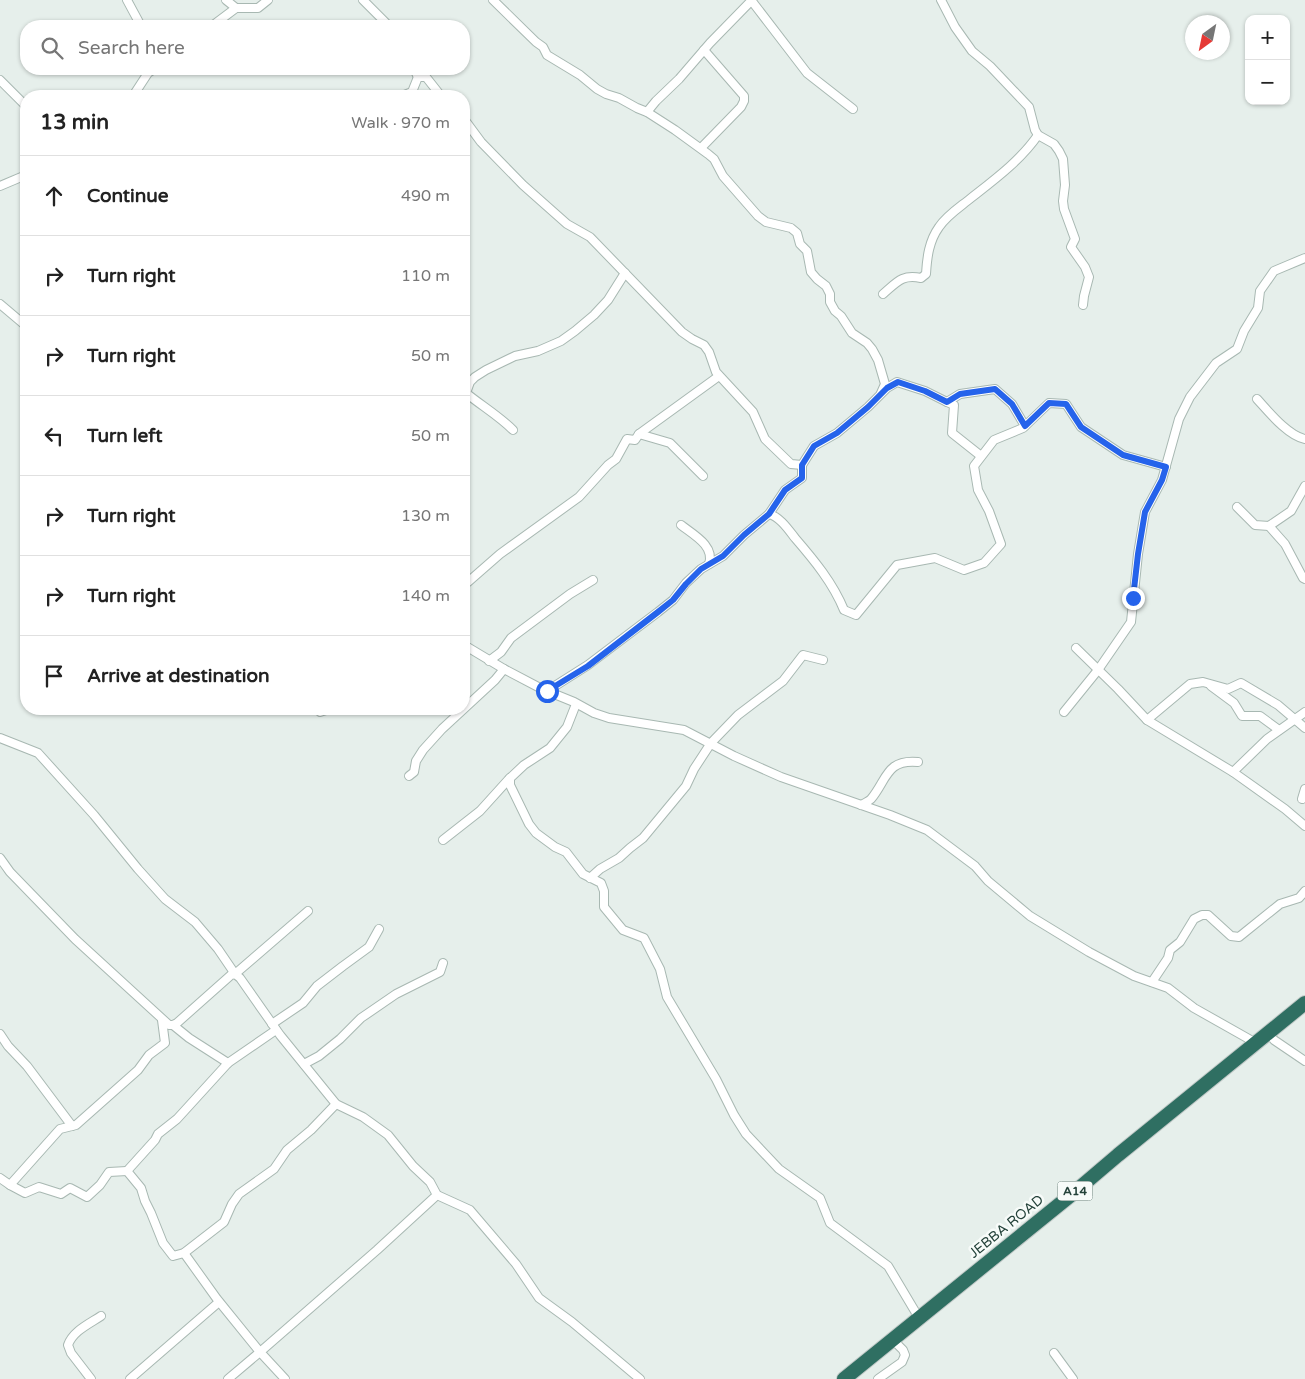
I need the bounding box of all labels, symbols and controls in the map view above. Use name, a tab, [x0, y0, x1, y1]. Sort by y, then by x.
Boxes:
north arrow	[1185, 15, 1230, 60]
map controls	[1245, 15, 1290, 105]
button: +	[1245, 15, 1290, 60]
search box	[20, 20, 470, 75]
icon: search	[38, 34, 66, 62]
text: Search here	[78, 37, 185, 59]
button: −	[1245, 60, 1290, 105]
text: 13 min	[40, 110, 109, 135]
text: Walk · 970 m	[351, 113, 450, 133]
icon: ahead	[40, 182, 68, 210]
text: Continue	[87, 185, 169, 207]
text: 490 m	[401, 186, 450, 206]
icon: right	[40, 262, 68, 290]
text: Turn right	[87, 265, 175, 287]
text: 110 m	[401, 266, 450, 286]
icon: right	[40, 342, 68, 370]
text: Turn right	[87, 345, 175, 367]
text: 50 m	[411, 346, 450, 366]
icon: left	[40, 422, 68, 450]
text: Turn left	[87, 425, 163, 447]
text: 50 m	[411, 426, 450, 446]
icon: right	[40, 502, 68, 530]
text: Turn right	[87, 505, 175, 527]
text: 130 m	[401, 506, 450, 526]
icon: right	[40, 582, 68, 610]
text: Turn right	[87, 585, 175, 607]
text: 140 m	[401, 586, 450, 606]
route end	[1122, 587, 1145, 610]
icon: arrive	[40, 662, 68, 690]
text: Arrive at destination	[87, 665, 270, 687]
route start	[536, 680, 559, 703]
road number: A14	[1058, 1182, 1092, 1200]
street label: JEBBA ROAD	[966, 1191, 1047, 1262]

